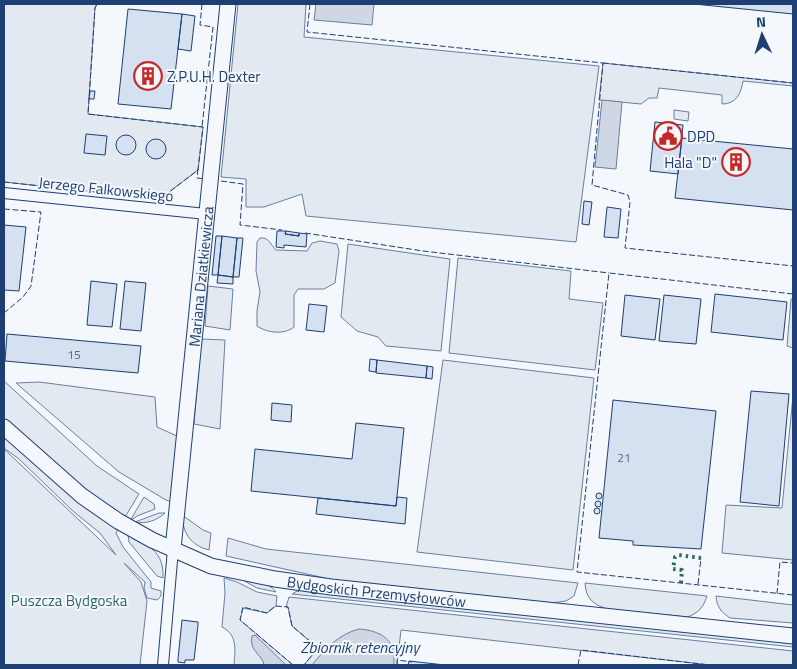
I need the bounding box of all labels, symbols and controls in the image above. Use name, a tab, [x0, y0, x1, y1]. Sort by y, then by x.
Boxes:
north arrow	[737, 10, 787, 60]
text: N	[755, 11, 767, 32]
building icon: Z.P.U.H. Dexter	[133, 61, 163, 91]
place label: Z.P.U.H. Dexter	[167, 65, 260, 88]
public building icon: DPD	[653, 121, 683, 151]
place label: DPD	[687, 125, 715, 148]
building icon: Hala "D"	[721, 147, 751, 177]
place label: Hala "D"	[664, 151, 717, 174]
street label: Jerzego Falkowskiego	[37, 170, 175, 208]
street label: Mariana Dziatkiewicza	[182, 204, 219, 348]
house number: 15	[67, 345, 81, 364]
house number: 21	[617, 448, 631, 467]
street label: Bydgoskich Przemysłowców	[286, 569, 467, 613]
park label: Puszcza Bydgoska	[11, 589, 128, 612]
water label: Zbiornik retencyjny	[301, 635, 421, 659]

